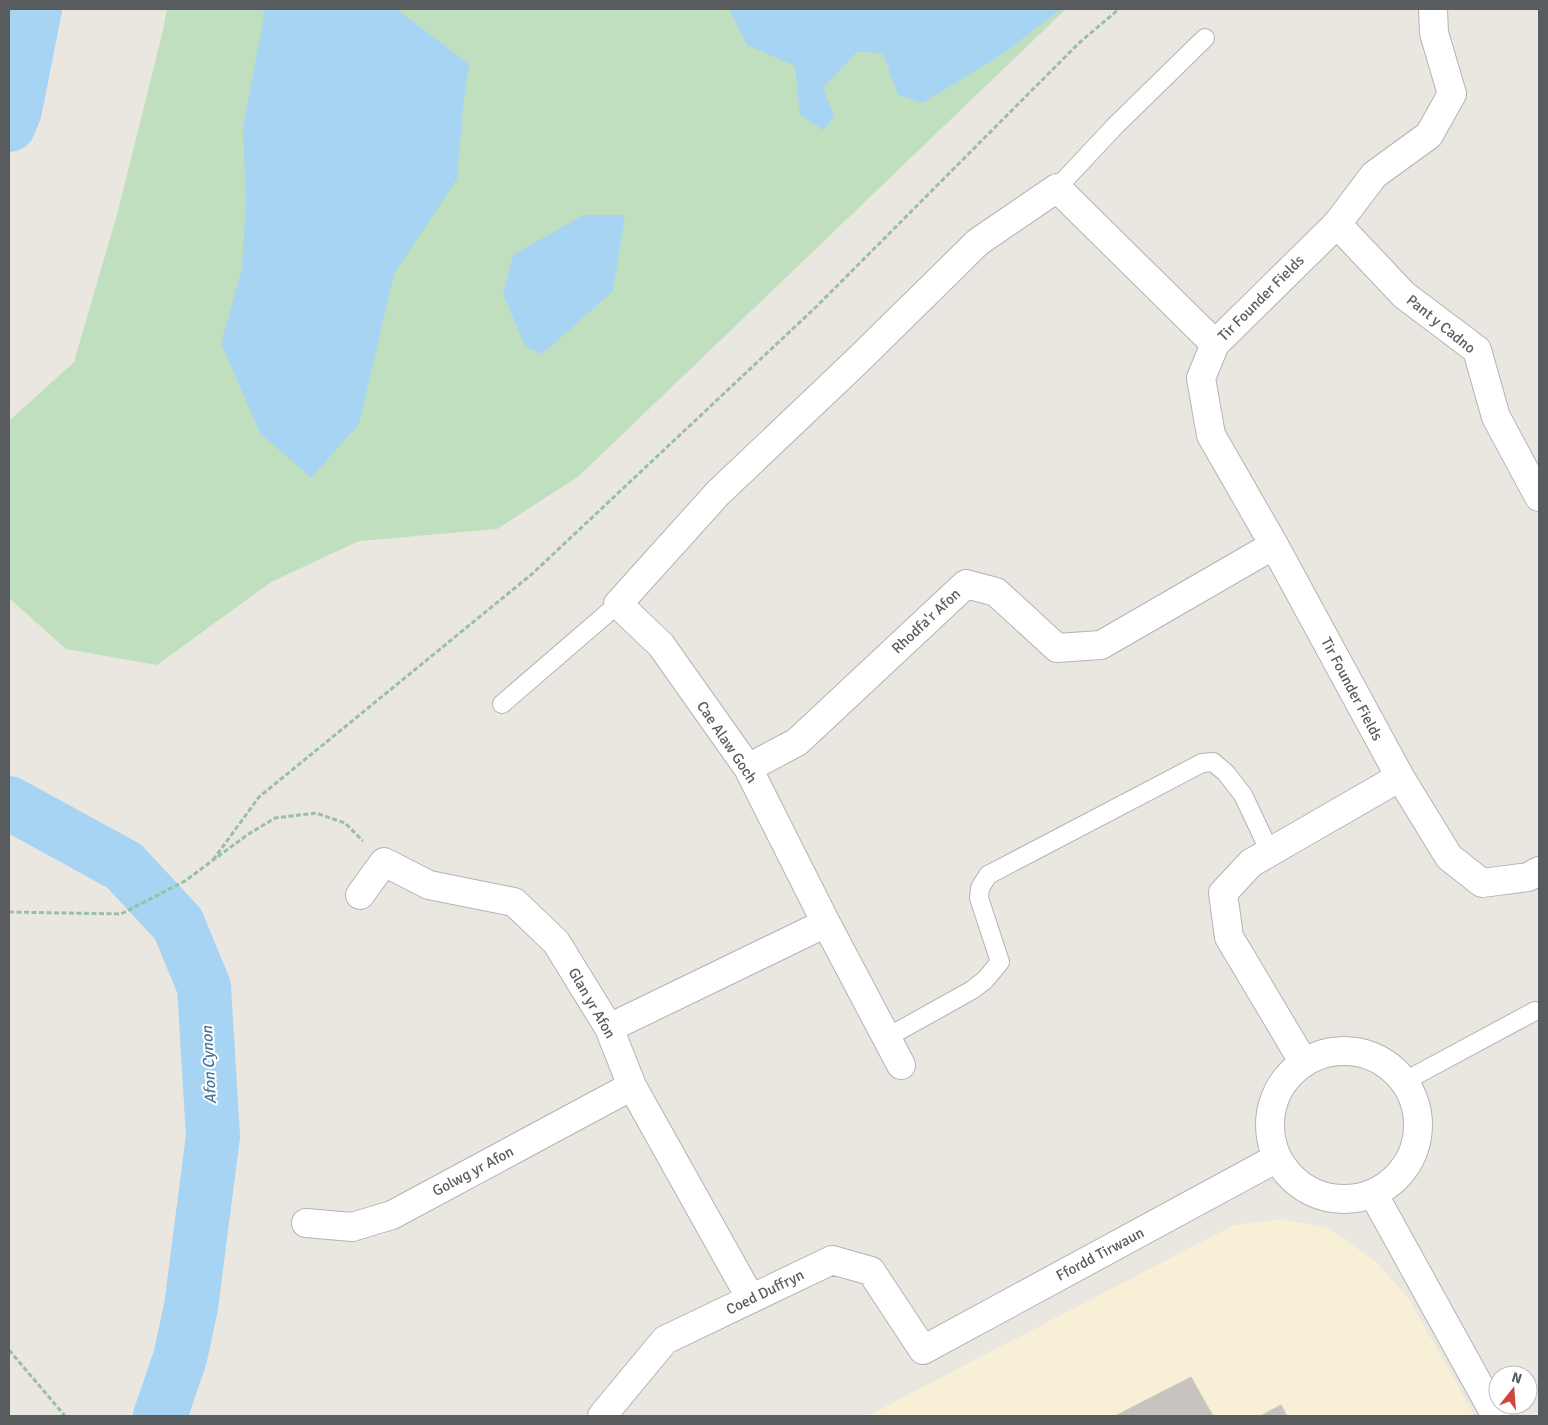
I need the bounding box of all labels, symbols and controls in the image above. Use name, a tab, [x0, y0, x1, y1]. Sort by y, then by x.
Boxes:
street label: Tir Founder Fields	[1214, 251, 1308, 345]
street label: Pant y Cadno	[1403, 291, 1479, 357]
street label: Rhodfa'r Afon	[888, 585, 964, 657]
street label: Tir Founder Fields	[1317, 634, 1387, 744]
street label: Cae Alaw Goch	[693, 698, 761, 786]
street label: Glan yr Afon	[565, 964, 619, 1042]
water label: Afon Cynon	[197, 1024, 221, 1105]
street label: Golwg yr Afon	[429, 1142, 517, 1200]
street label: Ffordd Tirwaun	[1053, 1223, 1147, 1285]
street label: Coed Duffryn	[723, 1265, 807, 1319]
north arrow	[1488, 1365, 1538, 1415]
text: N	[1510, 1368, 1524, 1388]

